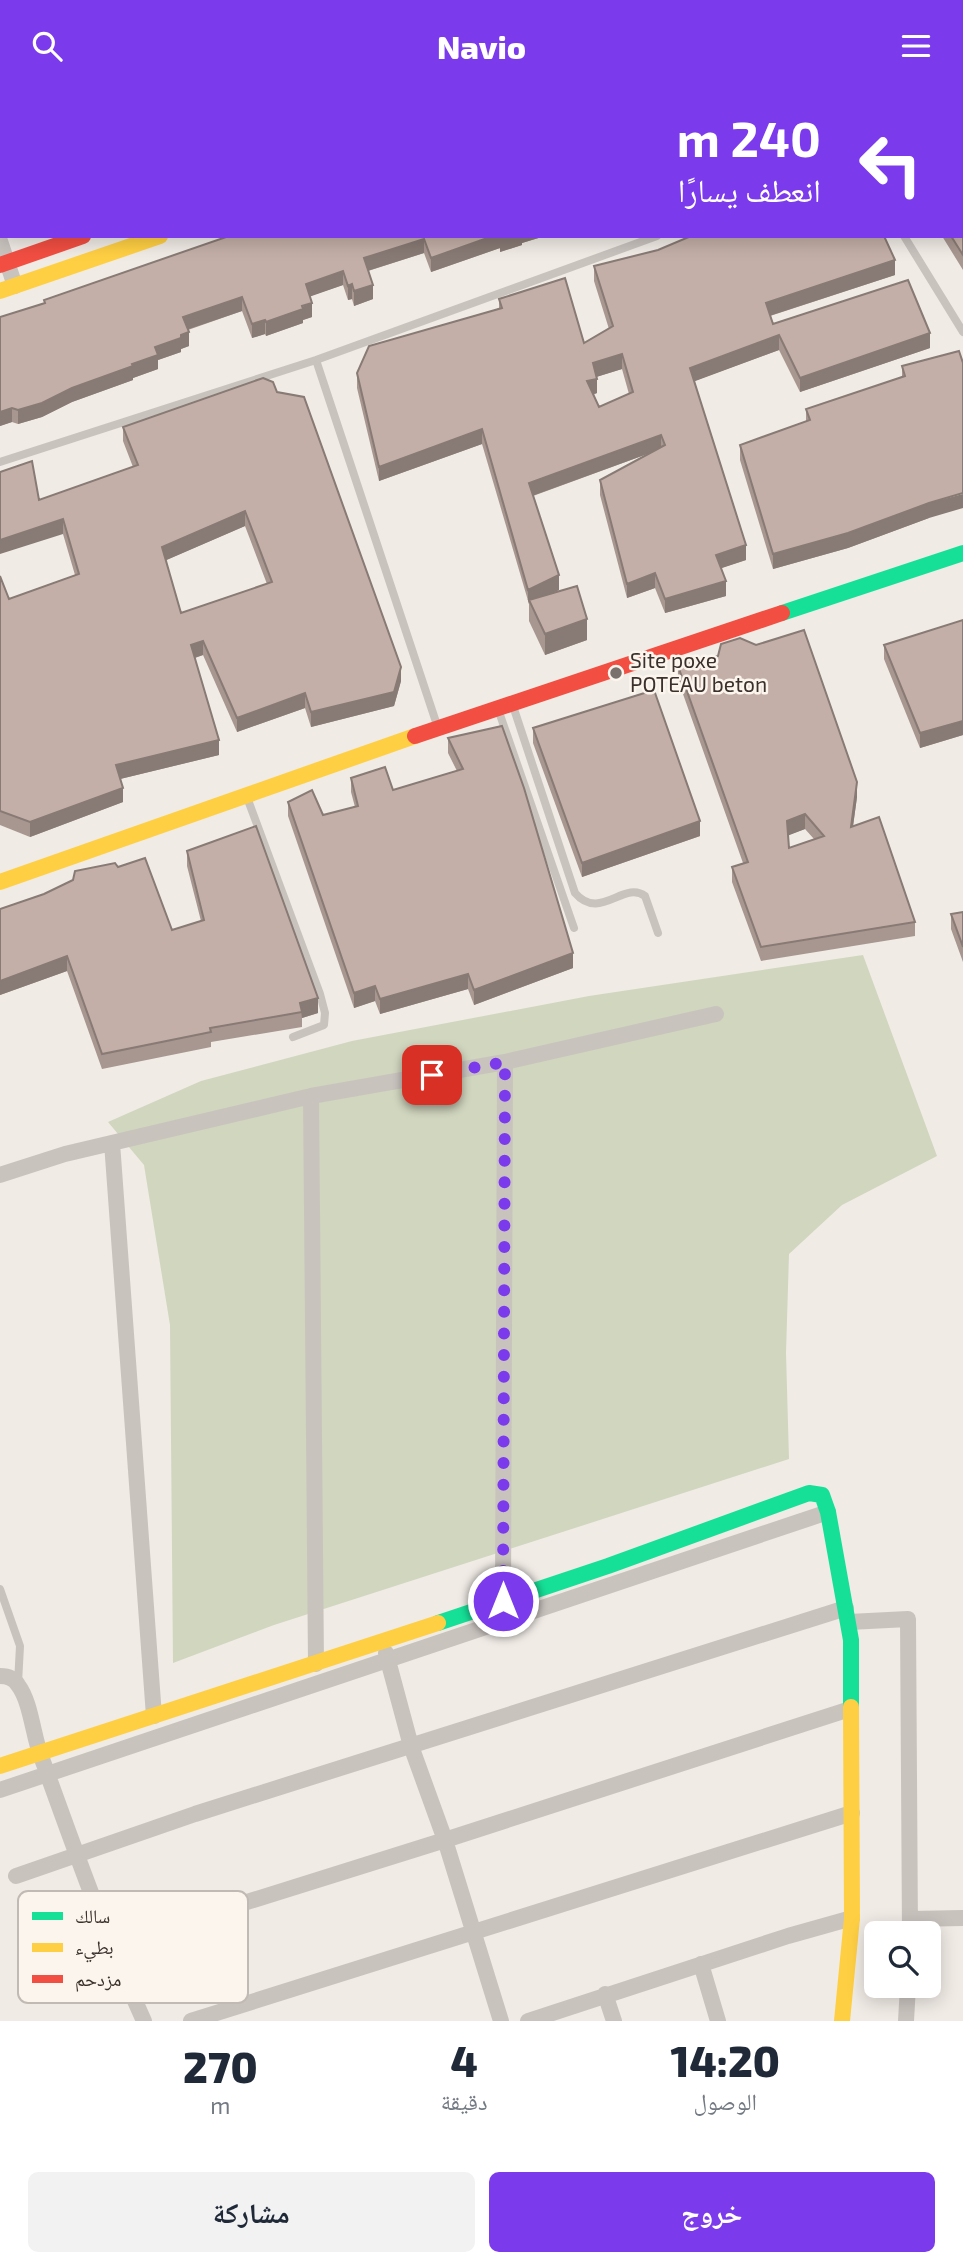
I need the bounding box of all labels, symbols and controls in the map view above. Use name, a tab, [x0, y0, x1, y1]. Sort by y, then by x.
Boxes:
icon: search	[28, 27, 66, 65]
text: Navio	[437, 27, 526, 65]
icon: menu	[897, 27, 935, 65]
text: 240 m	[677, 108, 821, 167]
icon: left	[845, 119, 936, 210]
text: انعطف يسارًا	[678, 170, 821, 208]
place label: Site poxe POTEAU beton	[630, 647, 767, 696]
marker: Site poxe POTEAU beton	[608, 665, 624, 681]
pin	[402, 1045, 462, 1105]
icon: arrive	[413, 1056, 451, 1094]
position arrow	[466, 1564, 540, 1638]
legend	[18, 1891, 248, 2003]
text: سالك	[75, 1904, 110, 1927]
map controls	[864, 1921, 941, 1998]
button: search	[864, 1921, 941, 1998]
text: بطيء	[75, 1935, 114, 1963]
text: مزدحم	[75, 1967, 121, 1992]
text: 4	[450, 2035, 478, 2085]
text: 14:20	[671, 2035, 780, 2085]
text: 270	[183, 2041, 258, 2091]
text: دقيقة	[441, 2087, 487, 2115]
text: الوصول	[693, 2087, 757, 2115]
text: m	[210, 2091, 230, 2119]
button: مشاركة	[28, 2172, 475, 2252]
button: خروج	[489, 2172, 935, 2252]

